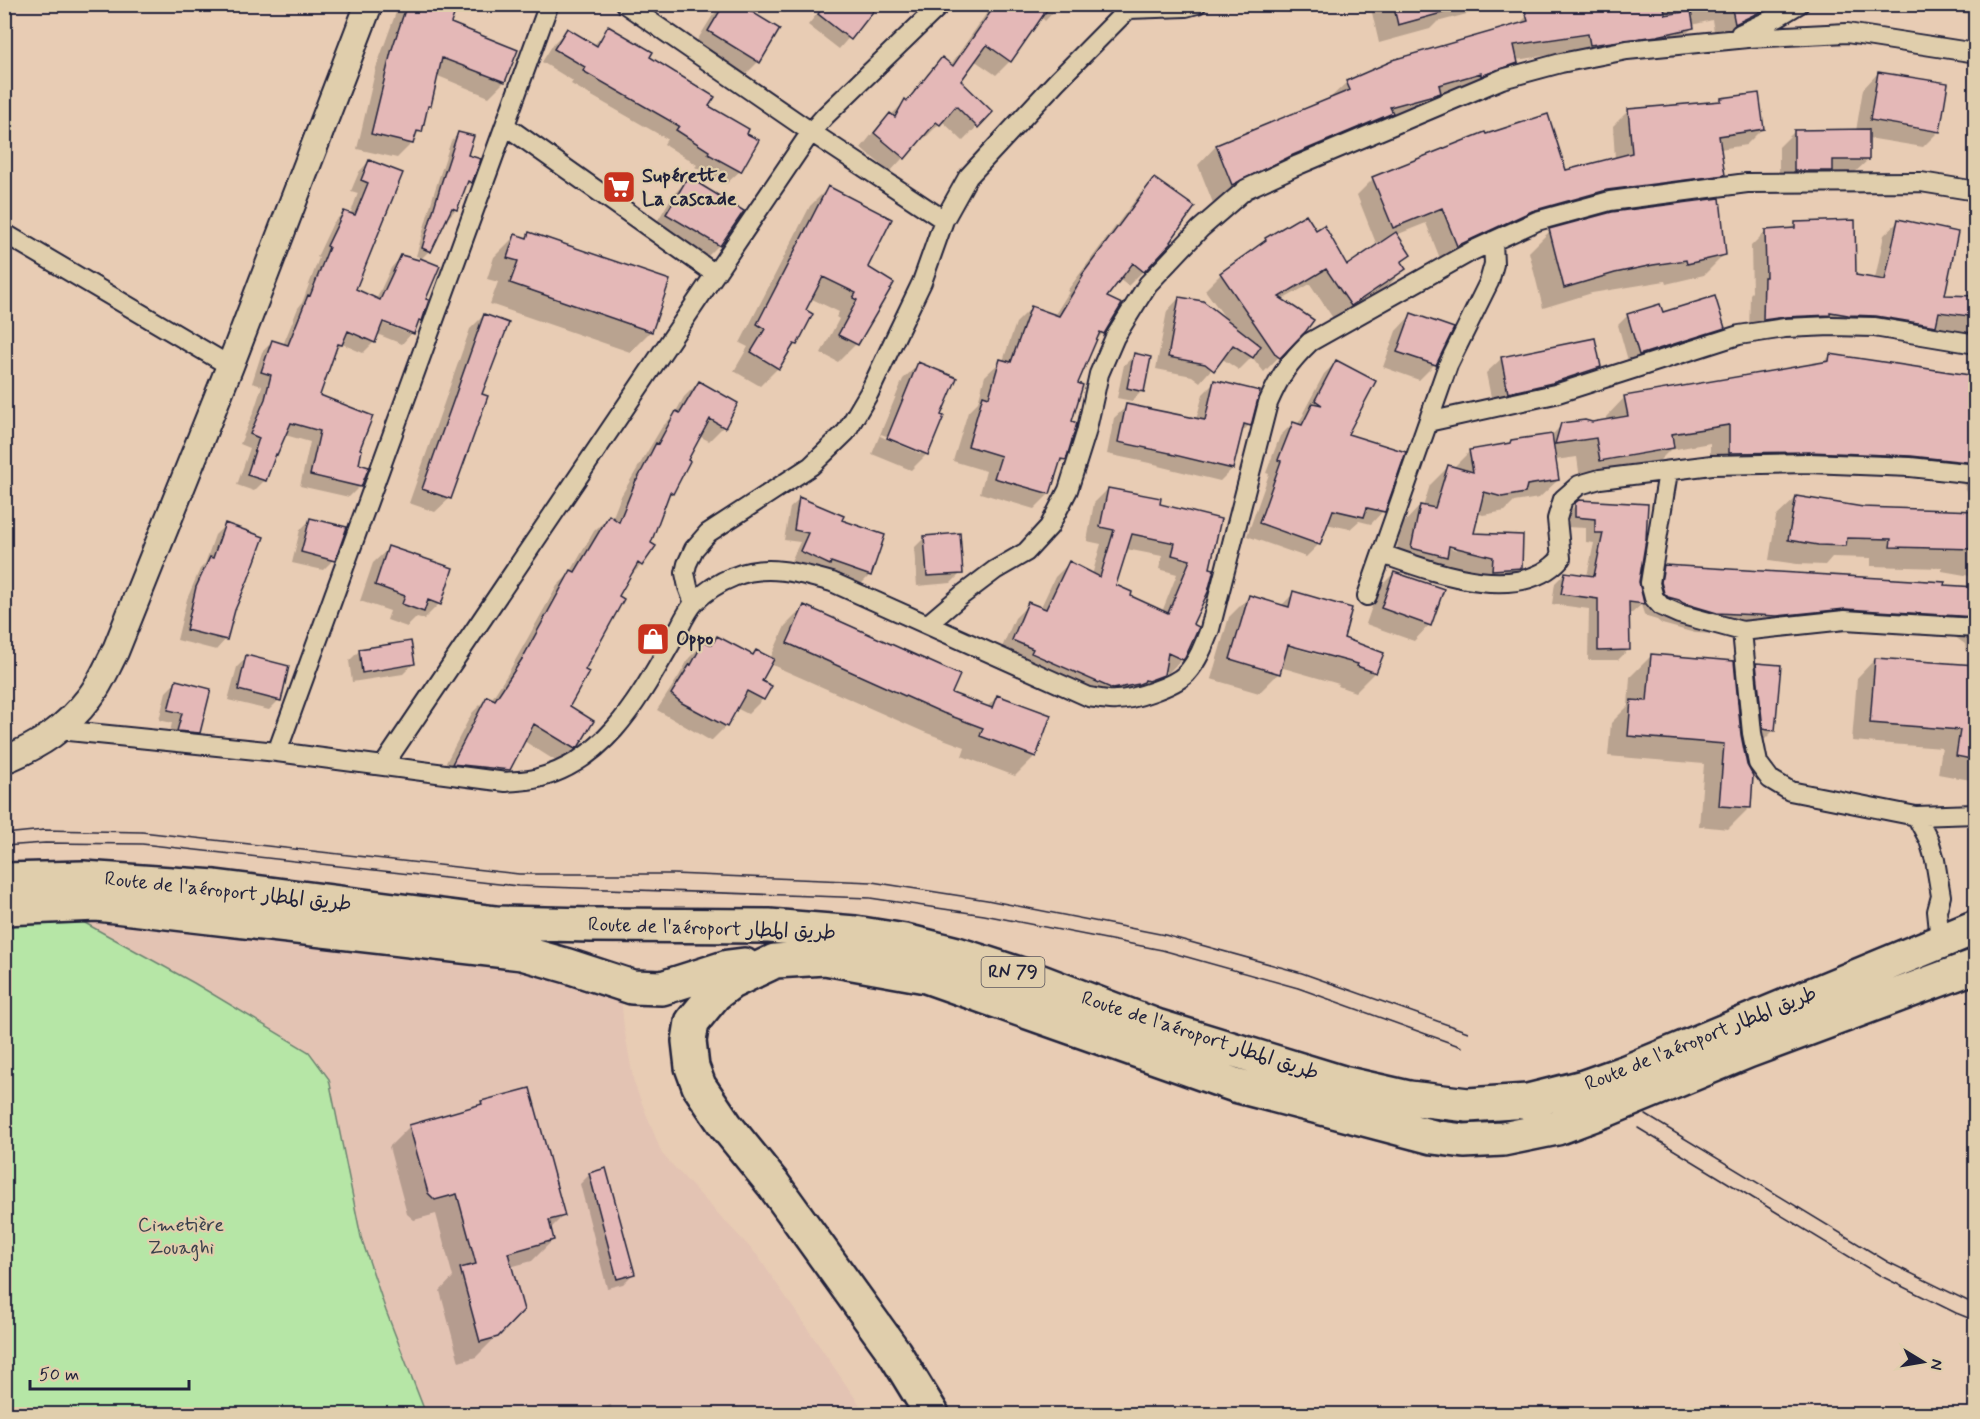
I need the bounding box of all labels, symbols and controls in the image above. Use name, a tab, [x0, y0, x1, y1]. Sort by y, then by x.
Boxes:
place label: Supérette La cascade	[642, 163, 737, 213]
supermarket icon: Supérette La cascade	[601, 169, 637, 205]
shop icon: Oppo	[635, 621, 671, 657]
place label: Oppo	[676, 626, 713, 653]
street label: Route de l'aéroport طريق المطار	[103, 866, 353, 918]
street label: Route de l'aéroport طريق المطار	[588, 911, 836, 947]
road number: RN 79	[982, 957, 1044, 987]
street label: Route de l'aéroport طريق المطار	[1581, 980, 1821, 1098]
street label: Route de l'aéroport طريق المطار	[1078, 985, 1322, 1087]
park label: Cimetière Zouaghi	[138, 1212, 224, 1262]
north arrow	[1893, 1332, 1953, 1392]
scale bar	[30, 1353, 189, 1391]
text: N	[1925, 1357, 1948, 1372]
text: 50 m	[39, 1363, 79, 1387]

